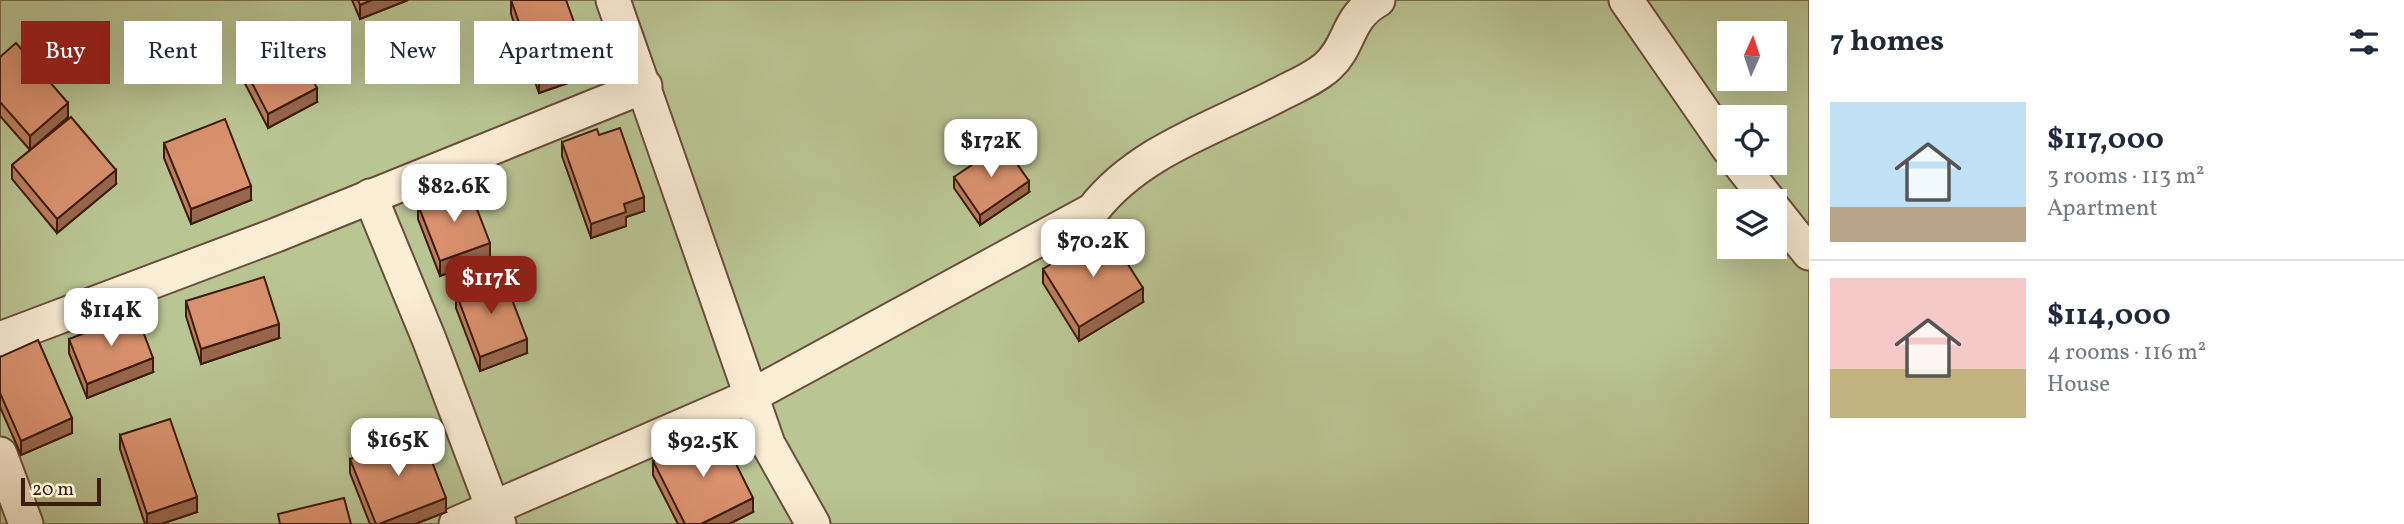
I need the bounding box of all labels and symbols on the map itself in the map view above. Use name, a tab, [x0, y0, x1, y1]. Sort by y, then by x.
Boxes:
north arrow	[1717, 21, 1787, 91]
pin: $172K	[942, 120, 1040, 179]
pin: $82.6K	[397, 164, 511, 224]
pin: $70.2K	[1036, 219, 1150, 279]
pin: $117K	[442, 256, 540, 316]
pin: $114K	[62, 288, 160, 348]
pin: $165K	[349, 419, 447, 478]
pin: $92.5K	[646, 420, 760, 479]
scale bar	[21, 475, 102, 507]

